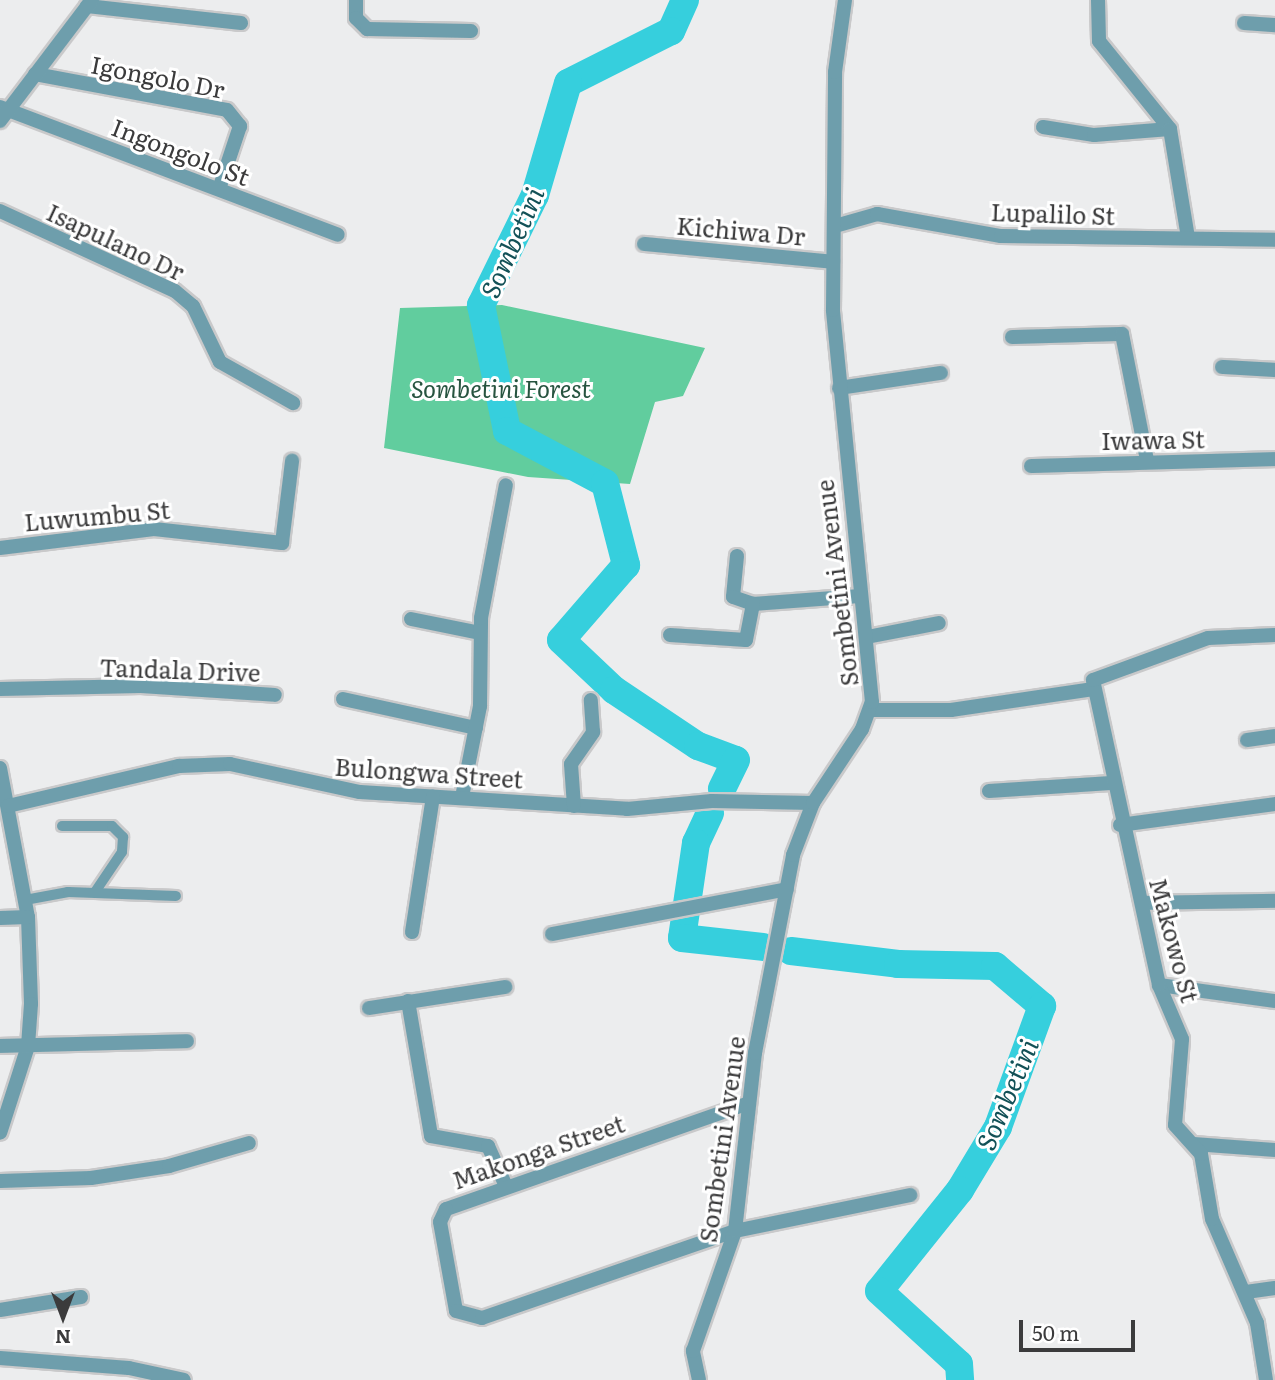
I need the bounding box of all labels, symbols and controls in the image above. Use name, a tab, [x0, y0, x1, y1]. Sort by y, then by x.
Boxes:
street label: Igongolo Dr	[89, 49, 227, 103]
street label: Ingongolo St	[108, 112, 254, 190]
water label: Sombetini	[473, 182, 549, 302]
street label: Lupalilo St	[990, 196, 1116, 230]
street label: Isapulano Dr	[43, 197, 189, 285]
street label: Kichiwa Dr	[675, 210, 807, 250]
park label: Sombetini Forest	[411, 374, 591, 402]
street label: Iwawa St	[1101, 424, 1205, 454]
street label: Sombetini Avenue	[809, 478, 863, 688]
street label: Luwumbu St	[23, 494, 171, 536]
street label: Tandala Drive	[99, 652, 261, 686]
street label: Bulongwa Street	[334, 751, 524, 793]
street label: Makowo St	[1145, 875, 1205, 1005]
street label: Sombetini Avenue	[692, 1034, 750, 1244]
water label: Sombetini	[969, 1034, 1043, 1154]
street label: Makonga Street	[448, 1108, 628, 1194]
north arrow	[28, 1282, 98, 1352]
scale bar	[1023, 1306, 1138, 1350]
text: 50 m	[1032, 1316, 1079, 1347]
text: N	[55, 1324, 71, 1352]

